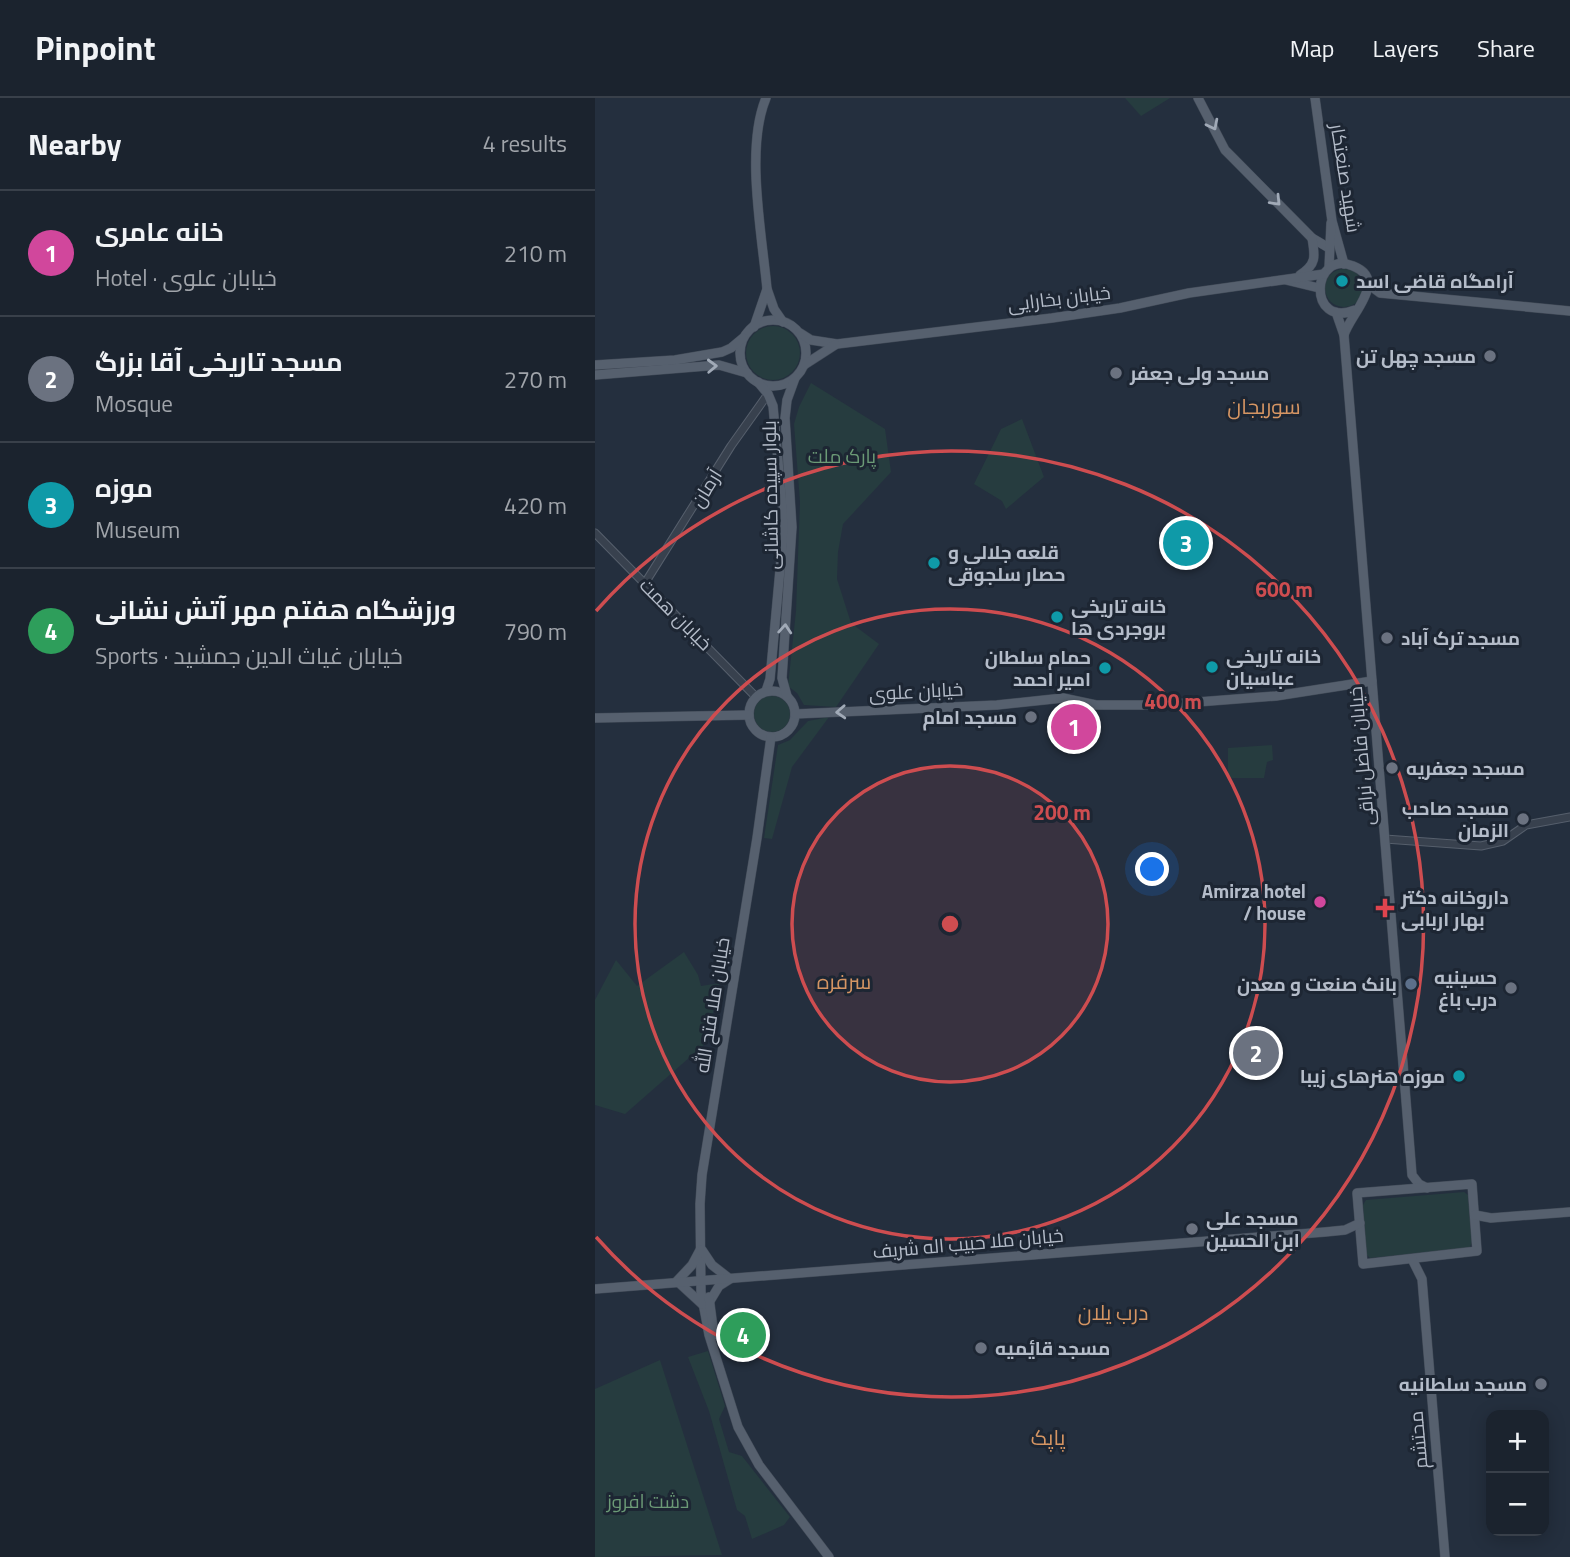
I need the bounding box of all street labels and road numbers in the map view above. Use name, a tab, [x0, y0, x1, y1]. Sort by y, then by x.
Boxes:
street label: شهید صنعتکار	[1323, 120, 1369, 235]
street label: خیابان بخارایی	[1006, 277, 1112, 318]
street label: بلوار سپیده کاشانی	[754, 420, 785, 570]
street label: آرمان	[683, 463, 729, 513]
street label: خیابان همت	[633, 571, 719, 657]
street label: خیابان علوی	[868, 674, 964, 707]
street label: خیابان فاضل نراقی	[1340, 685, 1381, 827]
street label: خیابان ملا فتح الله	[686, 935, 737, 1075]
street label: خیابان ملا حبیب اله شریف	[871, 1220, 1065, 1265]
street label: محتشم	[1401, 1410, 1434, 1470]

